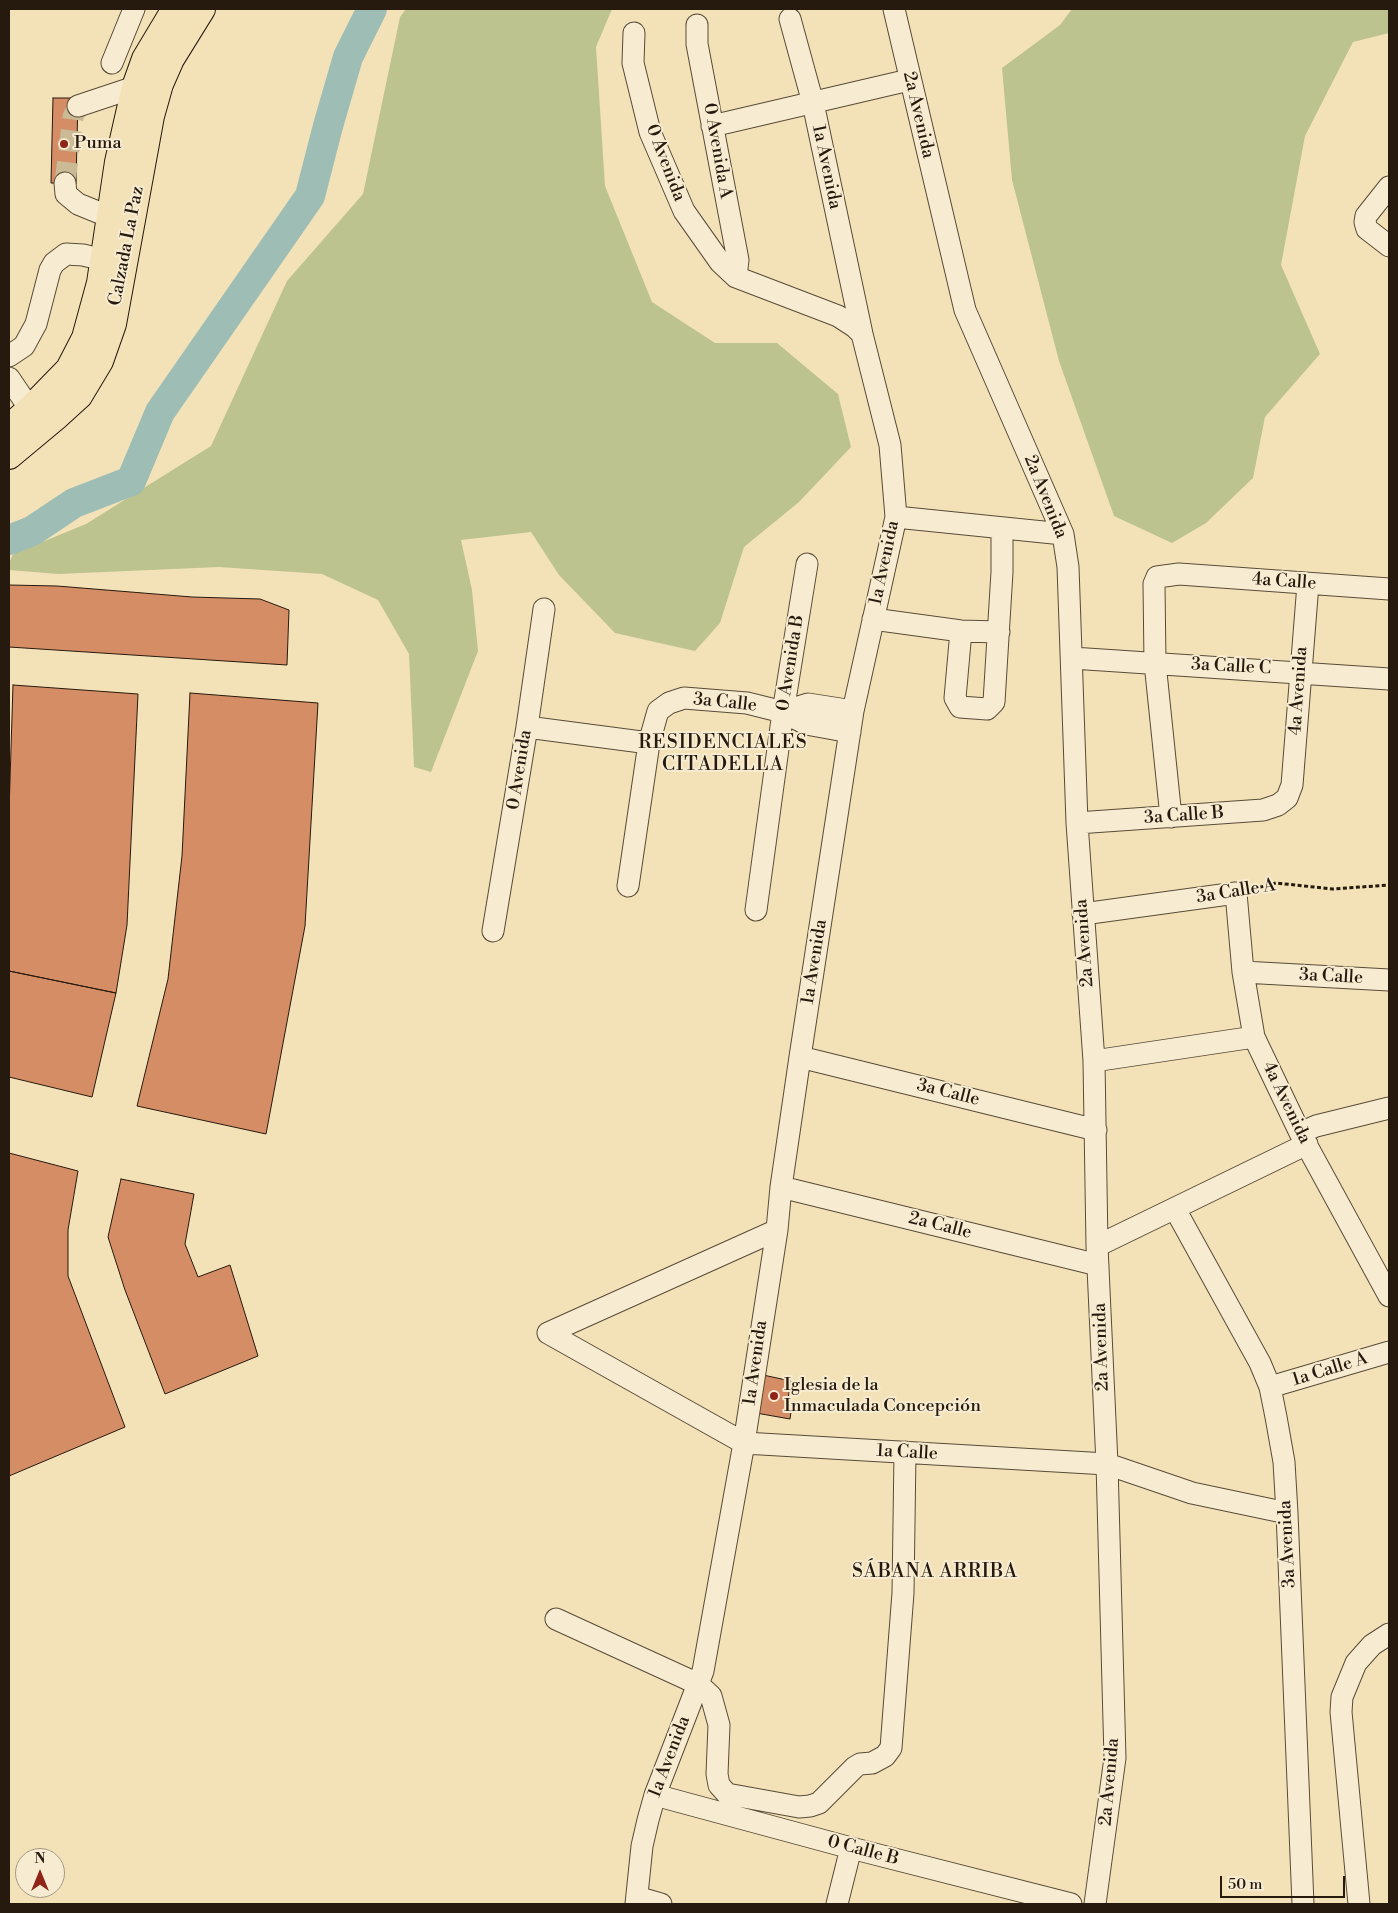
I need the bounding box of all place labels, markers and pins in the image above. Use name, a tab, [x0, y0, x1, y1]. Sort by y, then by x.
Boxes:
place label: Puma	[74, 133, 122, 155]
marker: Puma	[58, 138, 70, 150]
place label: Iglesia de la Inmaculada Concepción	[784, 1375, 981, 1418]
marker: Iglesia de la Inmaculada Concepción	[768, 1390, 780, 1402]

